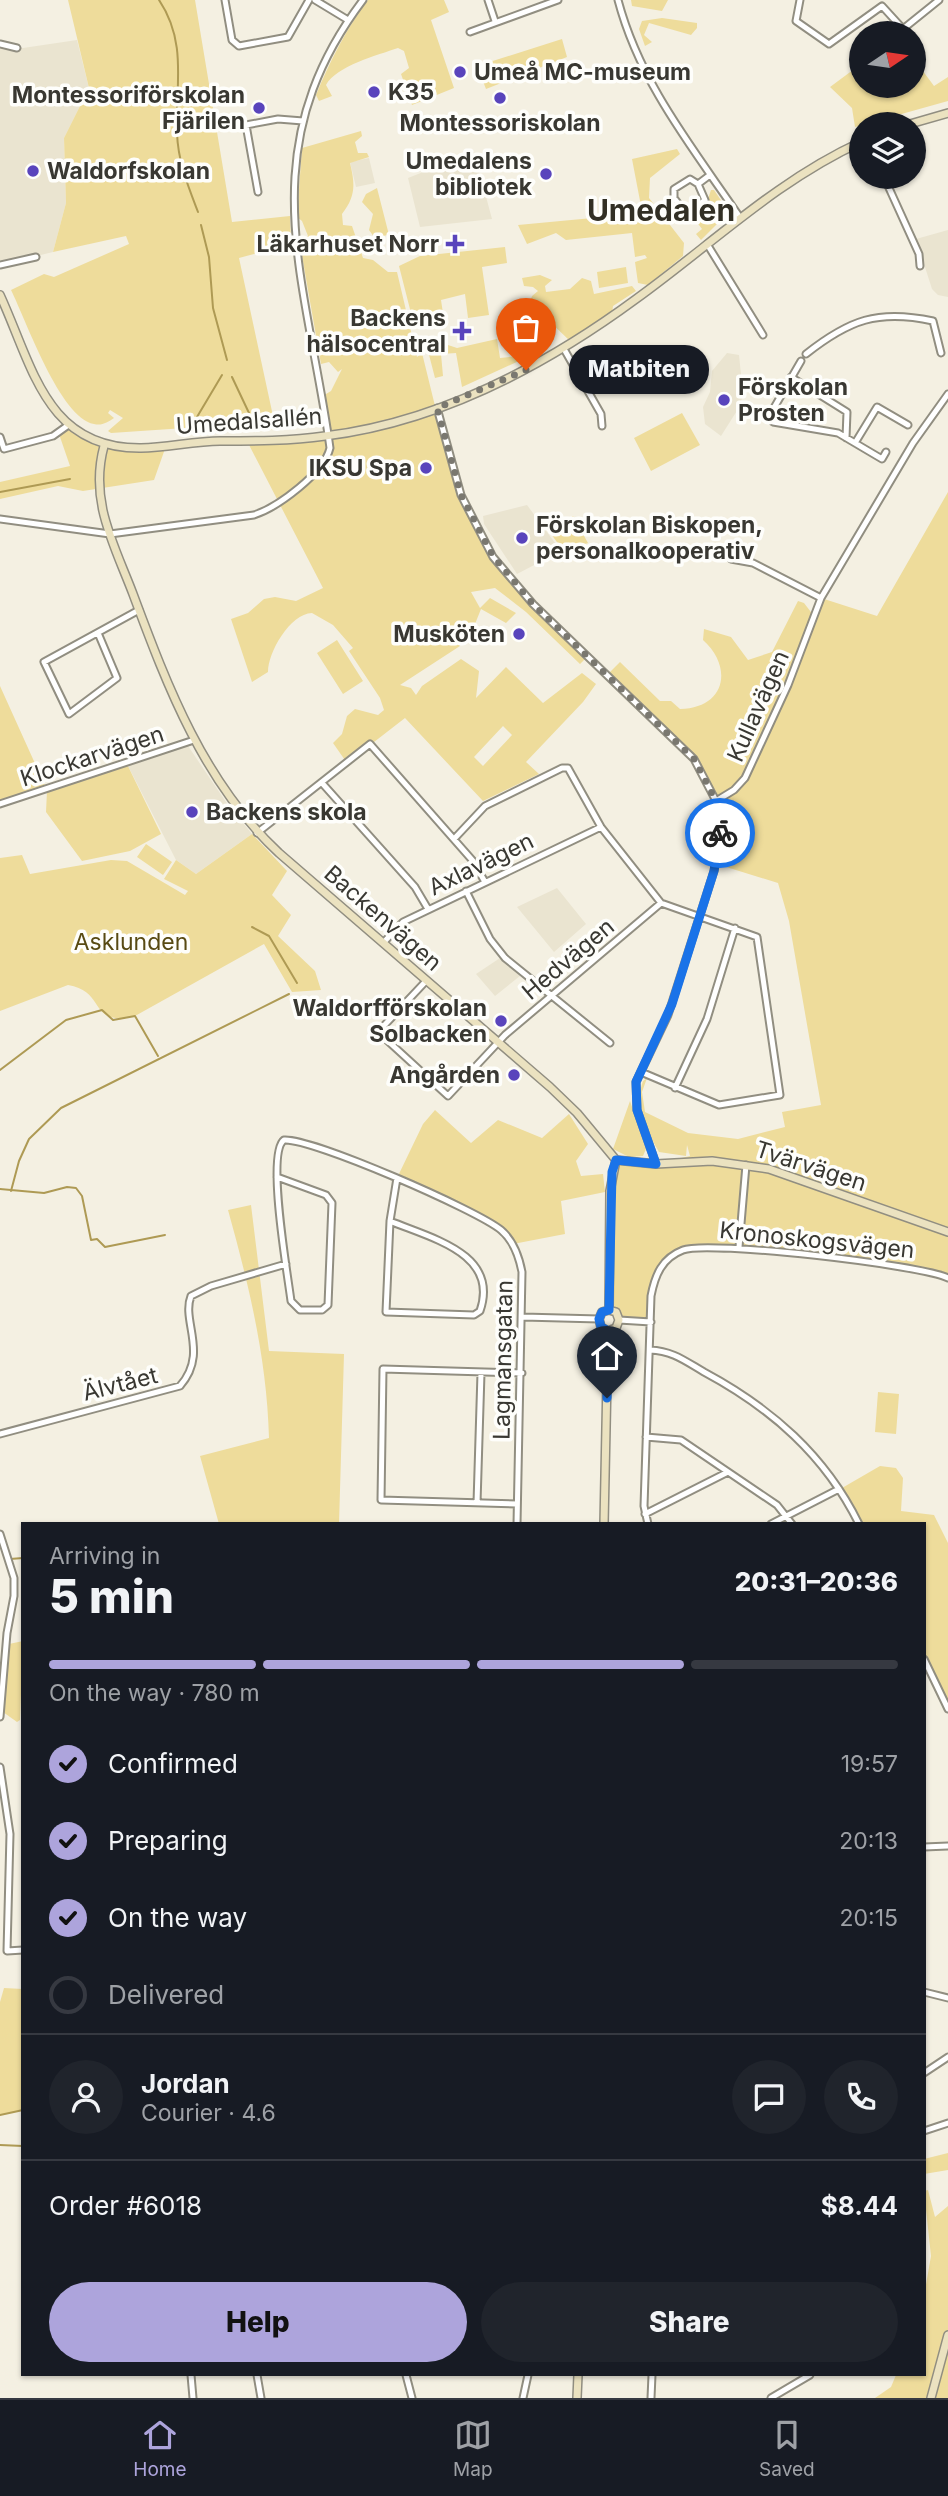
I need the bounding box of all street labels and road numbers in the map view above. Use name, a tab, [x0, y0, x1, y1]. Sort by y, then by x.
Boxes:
street label: Umedalsallén	[175, 402, 323, 440]
street label: Kullavägen	[721, 646, 795, 766]
street label: Klockarvägen	[17, 720, 167, 792]
street label: Axlavägen	[424, 827, 538, 901]
street label: Backenvägen	[318, 859, 448, 977]
street label: Hedvägen	[516, 912, 620, 1006]
street label: Tvärvägen	[752, 1135, 870, 1197]
street label: Kronoskogsvägen	[718, 1216, 916, 1264]
street label: Lagmansgatan	[488, 1280, 518, 1440]
street label: Älvtået	[80, 1361, 161, 1407]

